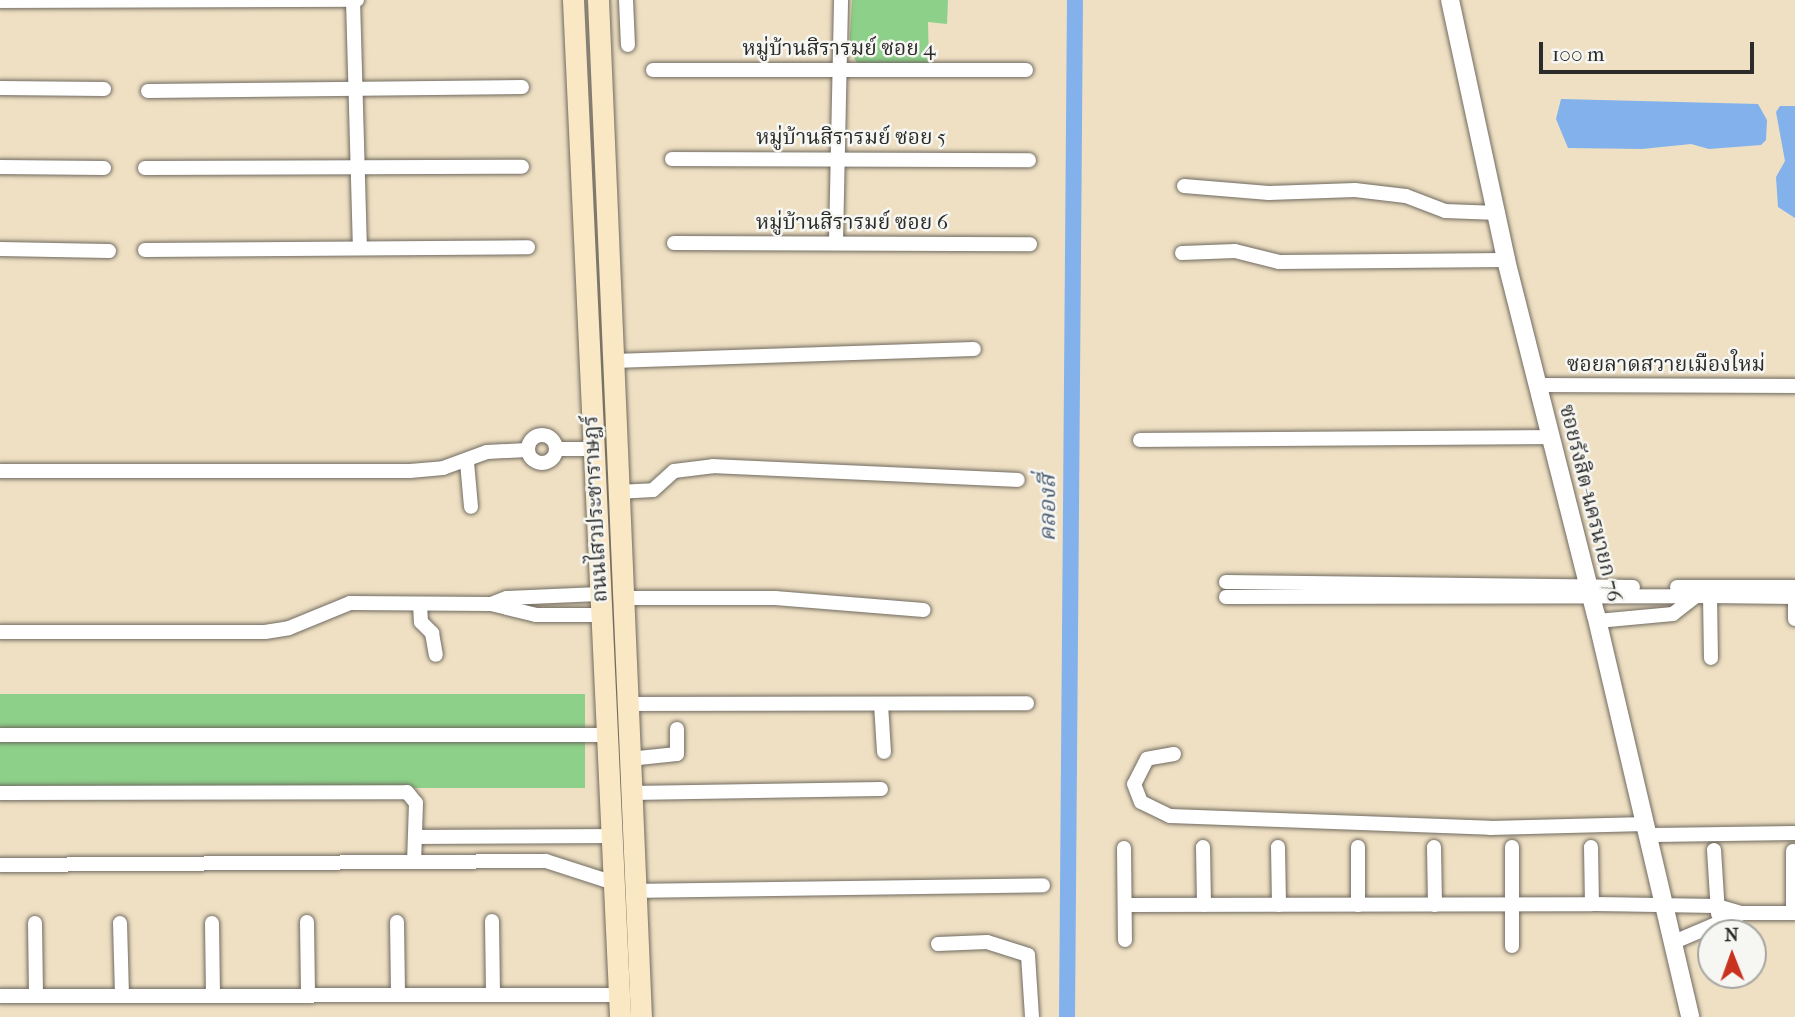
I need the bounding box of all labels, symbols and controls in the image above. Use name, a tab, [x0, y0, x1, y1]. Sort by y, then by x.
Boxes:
scale bar	[1543, 28, 1758, 72]
street label: หมู่บ้านสิรารมย์ ซอย 4	[742, 35, 936, 61]
text: 100 m	[1552, 42, 1605, 66]
street label: หมู่บ้านสิรารมย์ ซอย 5	[756, 124, 946, 150]
street label: หมู่บ้านสิรารมย์ ซอย 6	[756, 209, 948, 235]
street label: ซอยลาดสวายเมืองใหม่	[1567, 351, 1765, 377]
street label: ซอยรังสิต-นครนายก 76	[1554, 402, 1628, 604]
street label: ถนนไสวประชาราษฎร์	[578, 415, 612, 603]
water label: คลองสี่	[1034, 474, 1062, 542]
north arrow	[1697, 919, 1767, 989]
text: N	[1724, 924, 1739, 946]

